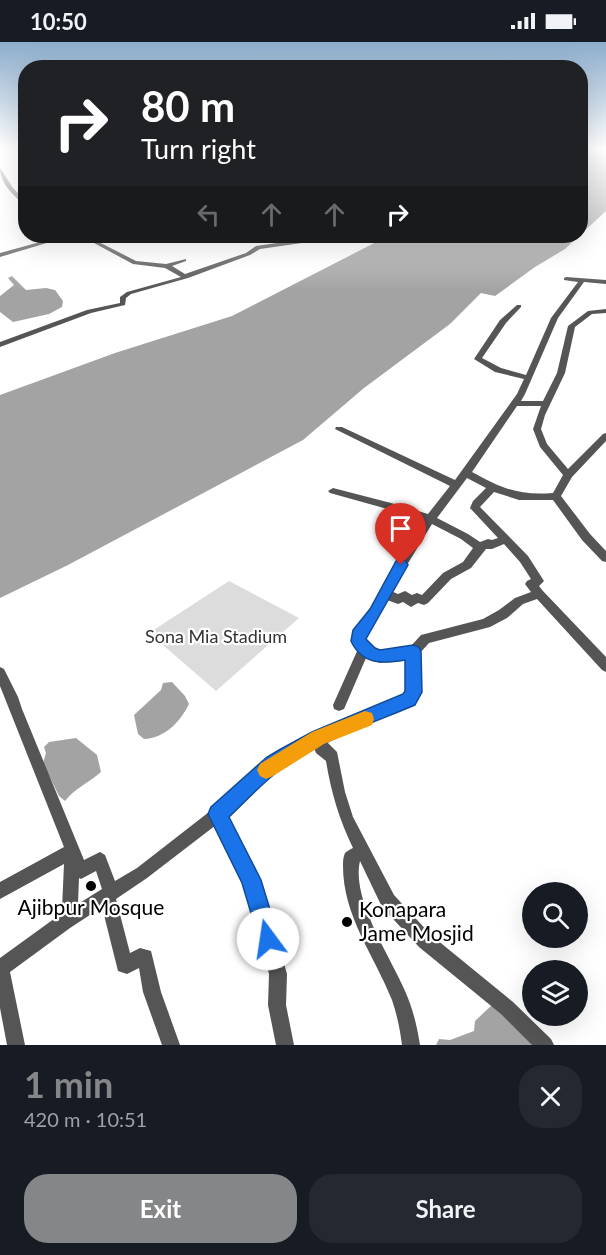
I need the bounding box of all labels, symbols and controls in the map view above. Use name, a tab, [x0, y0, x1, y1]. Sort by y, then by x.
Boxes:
text: 10:50	[30, 8, 87, 35]
text: 80 m	[141, 81, 235, 131]
icon: right	[42, 84, 120, 162]
text: Turn right	[141, 132, 256, 165]
icon: left	[192, 198, 225, 231]
icon: ahead	[255, 198, 288, 231]
icon: ahead	[318, 198, 351, 231]
icon: right	[381, 198, 414, 231]
pin	[375, 503, 426, 565]
icon: arrive	[384, 512, 417, 545]
park label: Sona Mia Stadium	[145, 625, 287, 647]
marker: Ajibpur Mosque	[84, 879, 98, 893]
map controls	[522, 882, 588, 1026]
button: search	[522, 882, 588, 948]
place label: Ajibpur Mosque	[18, 894, 164, 919]
place label: Konapara Jame Mosjid	[359, 896, 474, 945]
position arrow	[236, 907, 300, 971]
marker: Konapara Jame Mosjid	[340, 915, 354, 929]
button: layers	[522, 960, 588, 1026]
text: 1 min	[24, 1062, 113, 1106]
button: close	[519, 1065, 582, 1128]
text: 420 m · 10:51	[24, 1107, 147, 1131]
button: Exit	[24, 1174, 297, 1243]
button: Share	[309, 1174, 582, 1243]

